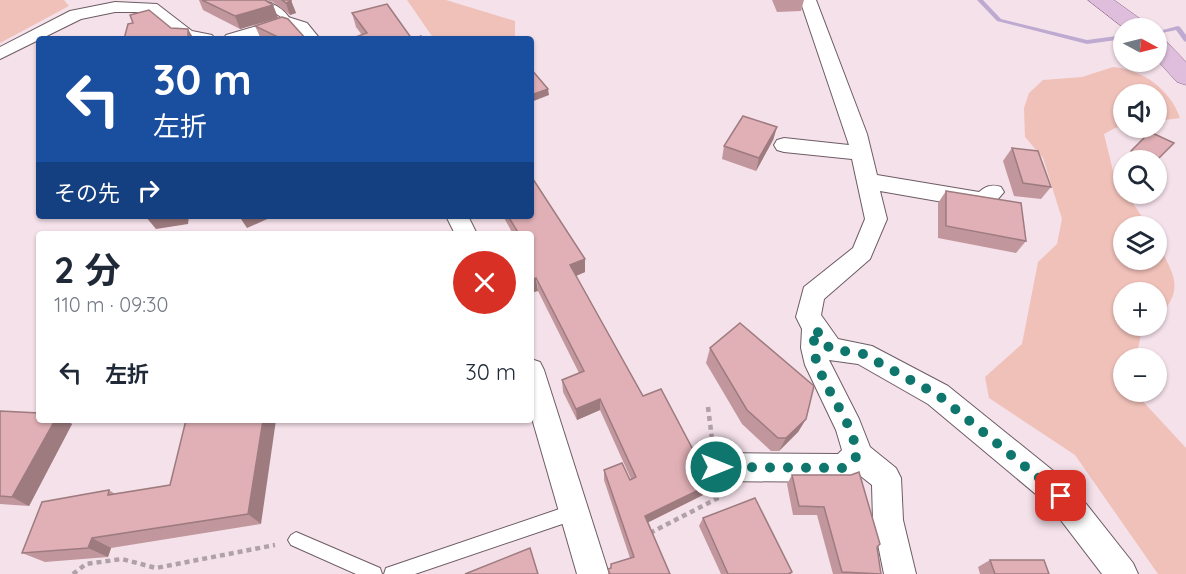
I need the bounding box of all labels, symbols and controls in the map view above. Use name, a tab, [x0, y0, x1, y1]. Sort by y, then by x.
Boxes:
north arrow	[1113, 18, 1167, 72]
map controls	[1113, 18, 1167, 402]
text: 30 m	[153, 53, 252, 106]
icon: left	[54, 60, 132, 138]
button: sound	[1113, 84, 1167, 138]
text: 左折	[153, 109, 207, 143]
button: search	[1113, 150, 1167, 204]
icon: right	[132, 174, 165, 207]
text: その先	[54, 179, 120, 207]
button: layers	[1113, 216, 1167, 270]
text: 2 分	[54, 247, 121, 292]
button: close	[453, 251, 516, 314]
button: +	[1113, 282, 1167, 336]
text: 110 m · 09:30	[54, 292, 168, 317]
button: −	[1113, 348, 1167, 402]
icon: left	[54, 356, 87, 389]
text: 30 m	[465, 358, 516, 386]
text: 左折	[105, 360, 149, 388]
position arrow	[684, 435, 748, 499]
pin	[1035, 470, 1086, 521]
icon: arrive	[1044, 479, 1077, 512]

